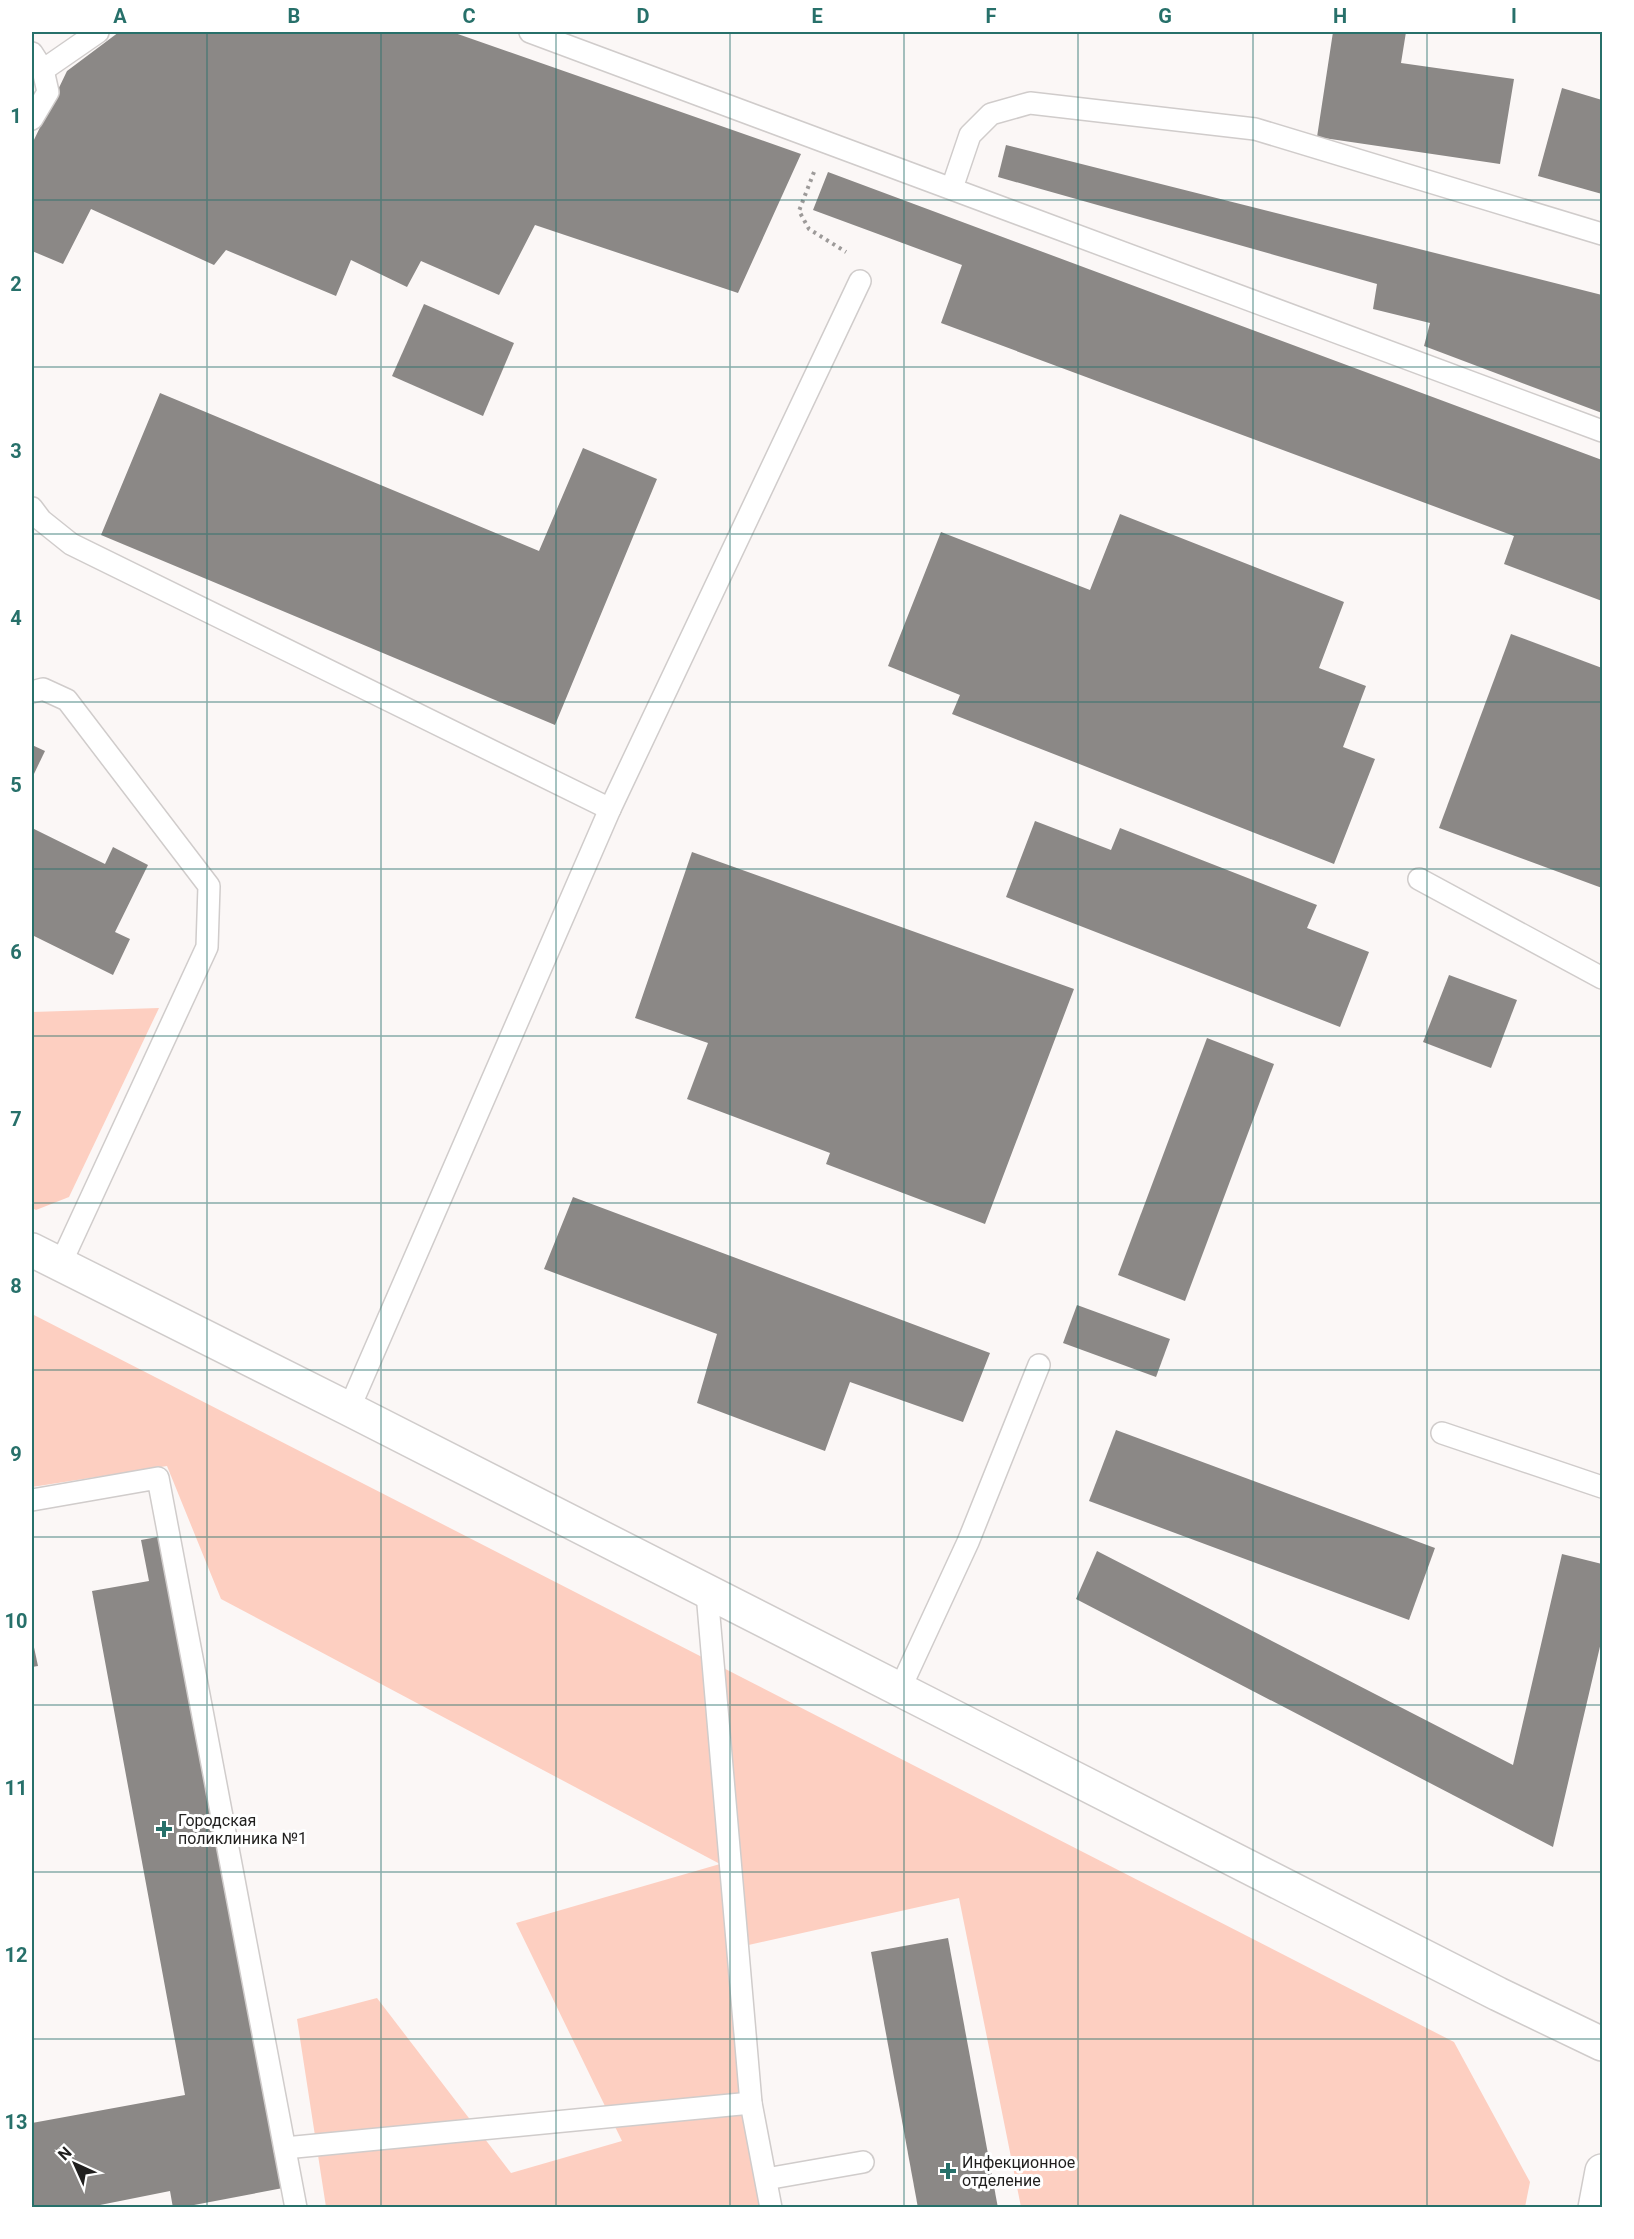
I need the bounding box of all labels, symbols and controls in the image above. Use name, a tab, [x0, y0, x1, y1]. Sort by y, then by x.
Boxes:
text: A	[113, 4, 127, 28]
text: B	[288, 4, 300, 28]
text: C	[462, 4, 476, 28]
text: D	[637, 4, 650, 28]
text: E	[811, 4, 823, 28]
text: F	[986, 4, 997, 28]
text: G	[1158, 4, 1172, 28]
text: H	[1333, 4, 1347, 28]
text: I	[1511, 4, 1517, 28]
text: 1	[10, 104, 22, 128]
text: 2	[10, 272, 22, 296]
text: 3	[10, 439, 22, 463]
text: 4	[10, 606, 22, 630]
text: 5	[10, 773, 22, 797]
text: 6	[10, 940, 22, 964]
text: 7	[10, 1107, 22, 1131]
text: 8	[10, 1274, 22, 1298]
text: 9	[10, 1442, 22, 1466]
text: 10	[5, 1609, 27, 1633]
text: 11	[5, 1776, 27, 1800]
place label: Городская поликлиника №1	[178, 1811, 307, 1848]
marker: Городская поликлиника №1	[155, 1820, 173, 1838]
text: 12	[5, 1943, 27, 1967]
text: 13	[5, 2110, 27, 2134]
north arrow	[45, 2134, 105, 2194]
text: N	[54, 2143, 75, 2164]
place label: Инфекционное отделение	[962, 2153, 1075, 2190]
marker: Инфекционное отделение	[939, 2162, 957, 2180]

